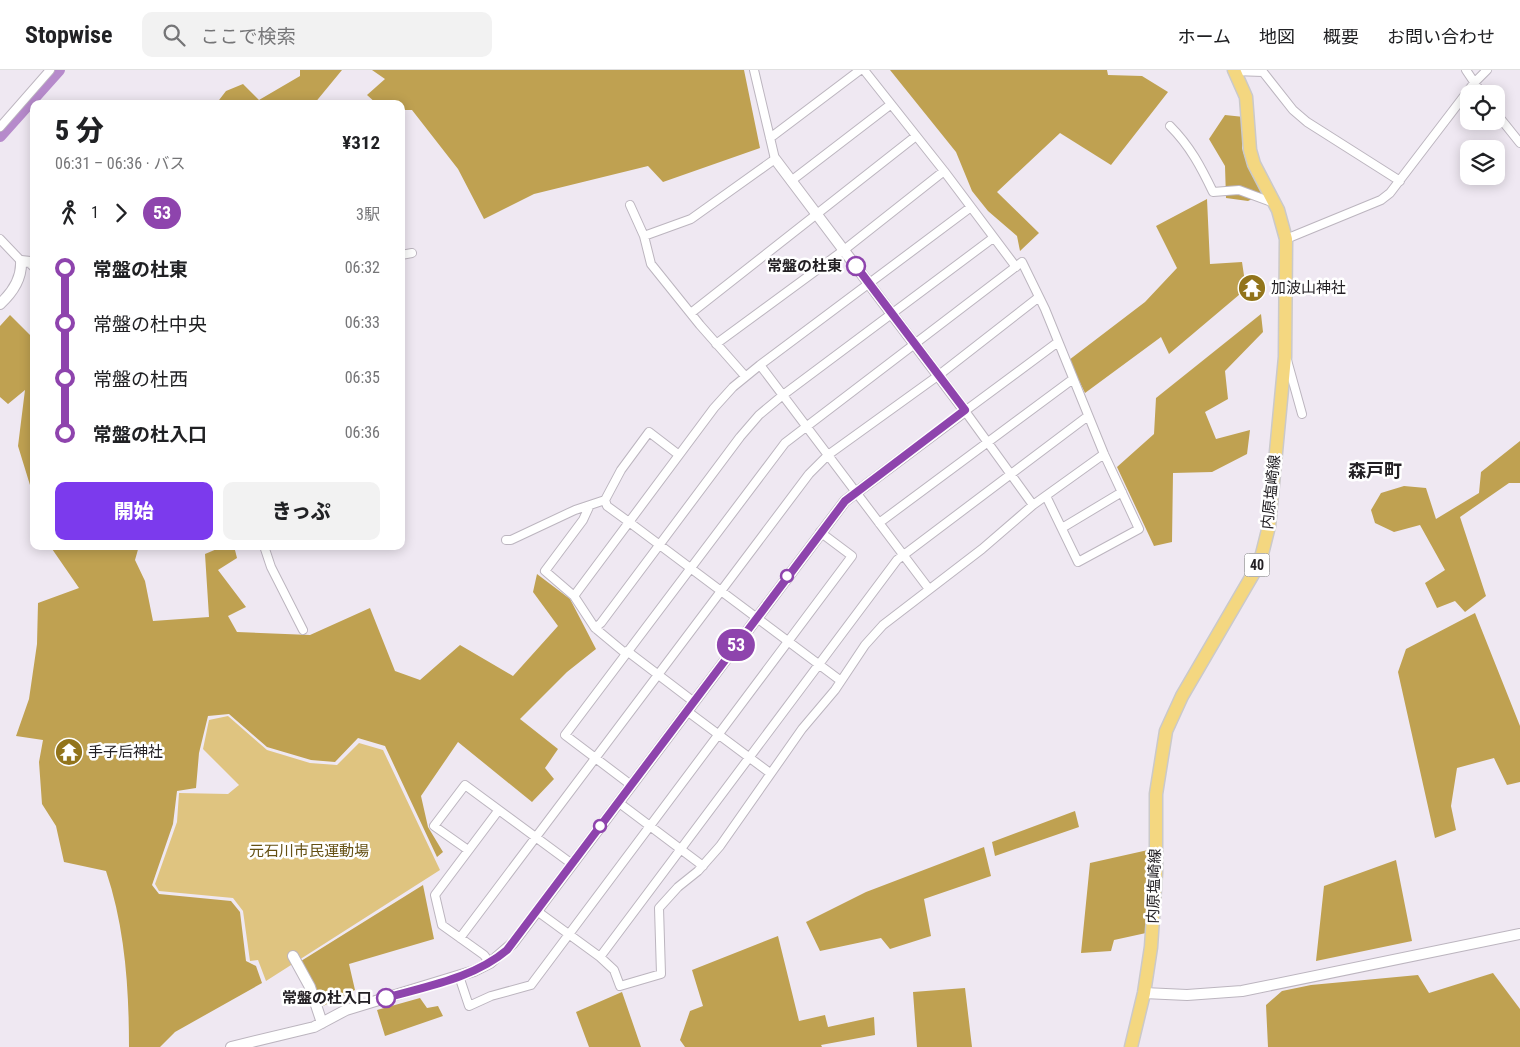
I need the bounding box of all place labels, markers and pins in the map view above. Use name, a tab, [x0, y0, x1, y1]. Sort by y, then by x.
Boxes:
marker: 常盤の杜東	[846, 256, 866, 276]
place label: 常盤の杜東	[767, 257, 842, 275]
temple icon: 加波山神社	[1237, 273, 1267, 303]
place label: 加波山神社	[1271, 279, 1346, 297]
unlabelled marker	[780, 569, 794, 583]
temple icon: 手子后神社	[54, 737, 84, 767]
place label: 手子后神社	[88, 743, 163, 761]
unlabelled marker	[593, 819, 607, 833]
marker: 常盤の杜入口	[376, 988, 396, 1008]
place label: 常盤の杜入口	[282, 989, 372, 1007]

